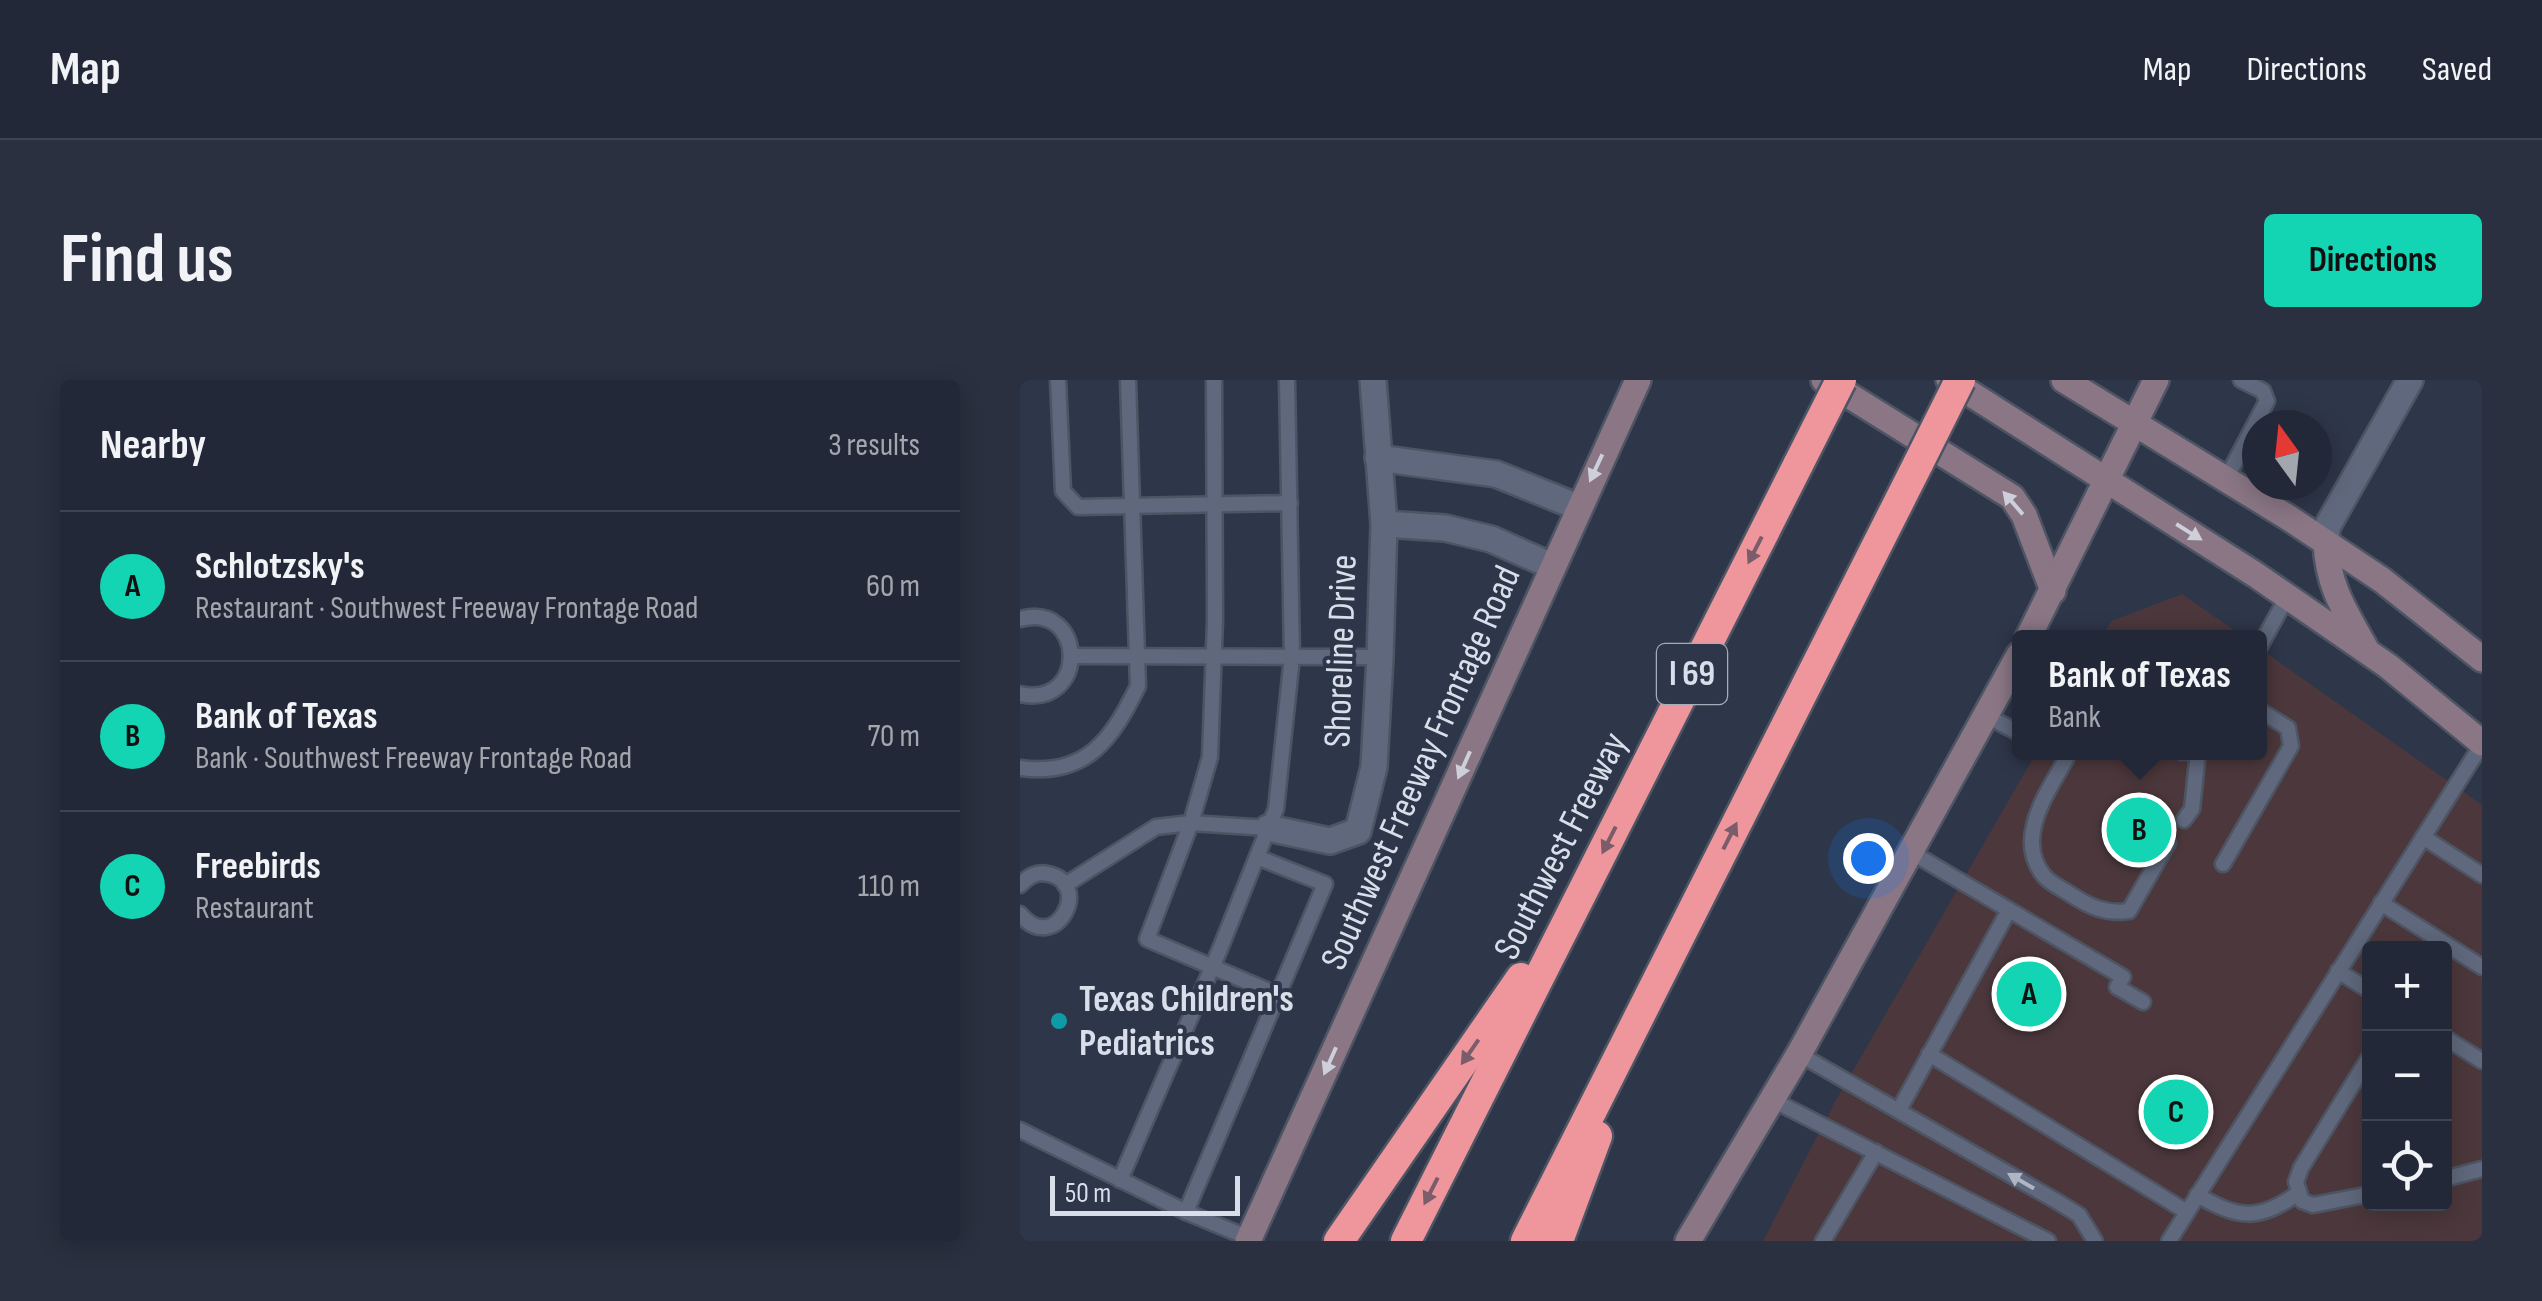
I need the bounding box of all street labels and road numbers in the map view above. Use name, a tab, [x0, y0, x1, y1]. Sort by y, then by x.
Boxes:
street label: Shoreline Drive	[1315, 554, 1367, 748]
street label: Southwest Freeway Frontage Road	[1312, 559, 1530, 977]
road number: I 69	[1657, 644, 1727, 704]
street label: Southwest Freeway	[1485, 725, 1638, 967]

